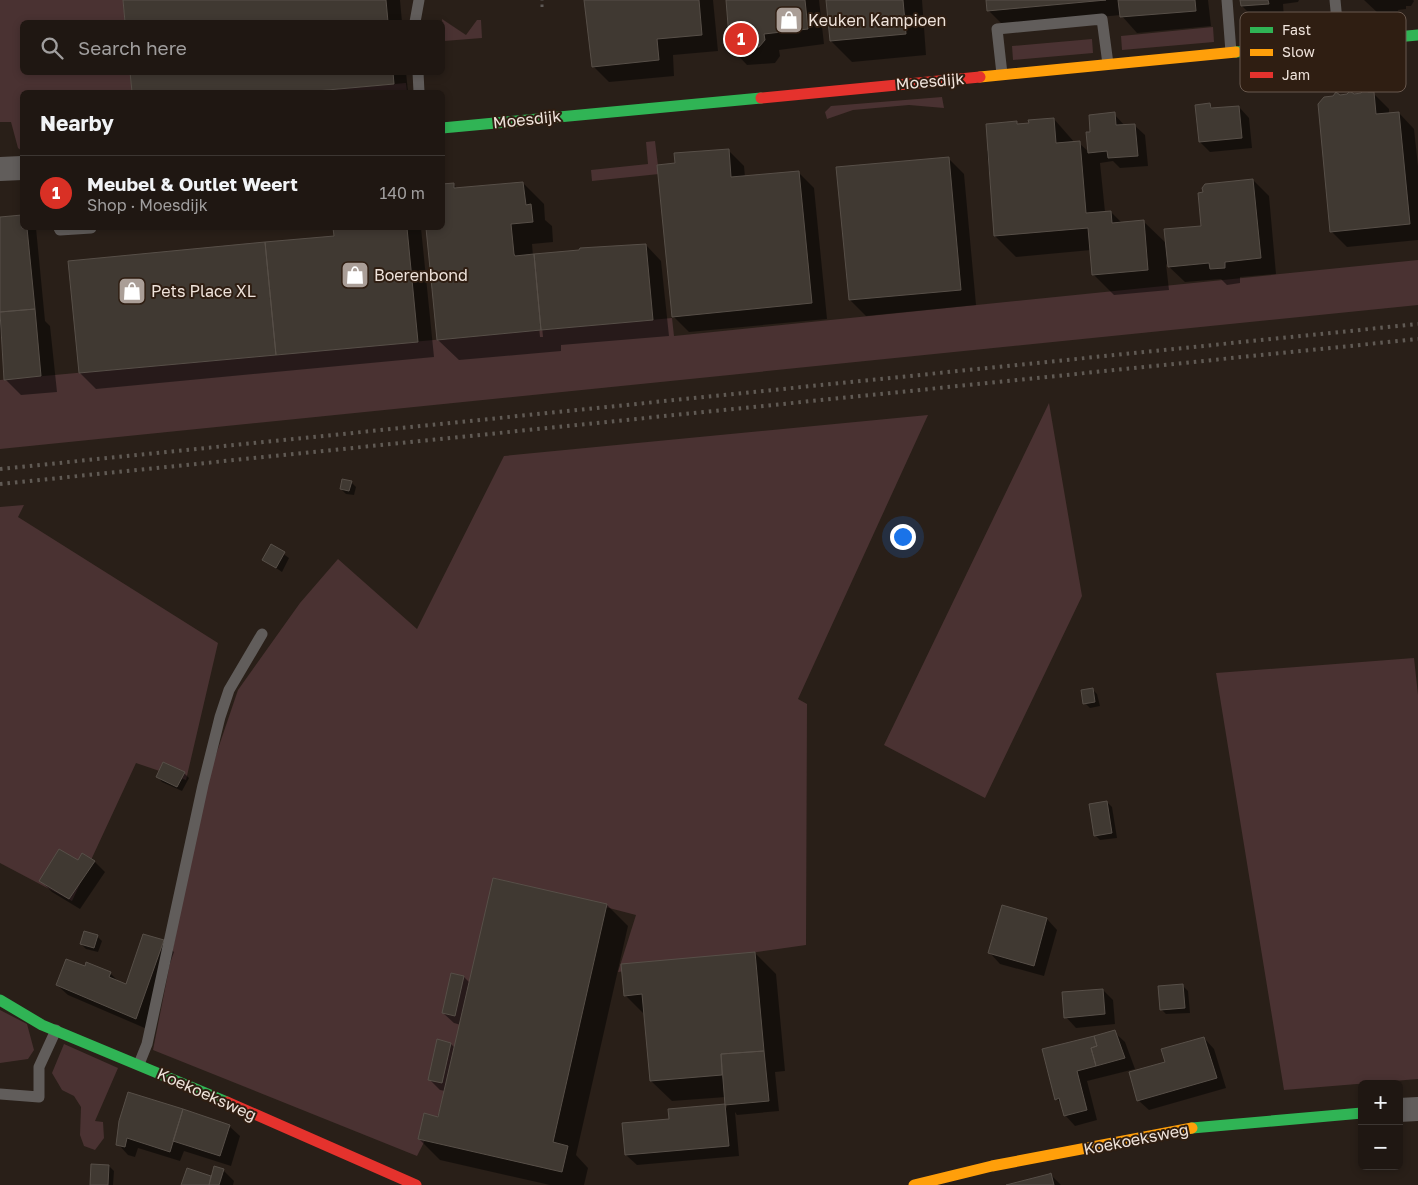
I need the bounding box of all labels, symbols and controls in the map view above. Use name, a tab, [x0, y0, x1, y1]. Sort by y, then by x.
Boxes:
shop icon: Keuken Kampioen	[774, 5, 804, 35]
place label: Keuken Kampioen	[808, 10, 946, 30]
legend	[1240, 12, 1406, 92]
search box	[20, 20, 445, 75]
pin: 1	[725, 20, 757, 58]
text: Fast	[1282, 21, 1311, 38]
icon: search	[38, 34, 66, 62]
text: Search here	[78, 36, 187, 59]
text: Slow	[1282, 43, 1315, 60]
text: Jam	[1282, 66, 1310, 83]
street label: Moesdijk	[895, 68, 965, 94]
street label: Moesdijk	[492, 105, 562, 133]
text: Nearby	[40, 110, 114, 136]
text: Meubel & Outlet Weert	[87, 172, 298, 195]
text: 1	[52, 183, 60, 203]
text: 140 m	[379, 183, 425, 203]
text: Shop · Moesdijk	[87, 195, 208, 215]
shop icon: Boerenbond	[340, 260, 370, 290]
place label: Boerenbond	[374, 265, 468, 285]
shop icon: Pets Place XL	[117, 276, 147, 306]
place label: Pets Place XL	[151, 281, 256, 301]
your location	[890, 524, 916, 550]
street label: Koekoeksweg	[154, 1063, 260, 1125]
map controls	[1358, 1080, 1403, 1170]
button: +	[1358, 1080, 1403, 1125]
street label: Koekoeksweg	[1082, 1119, 1190, 1159]
button: −	[1358, 1125, 1403, 1170]

